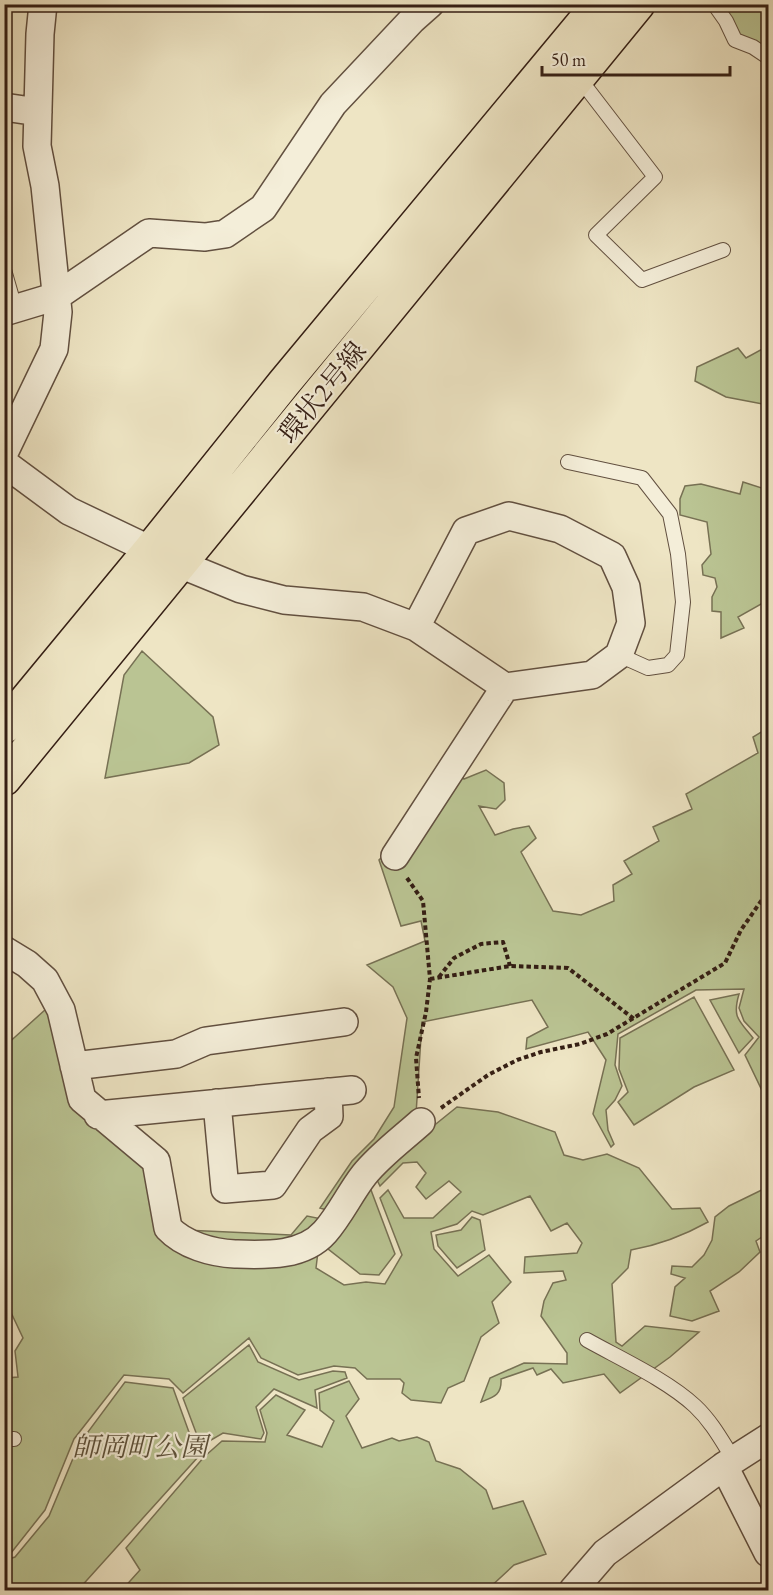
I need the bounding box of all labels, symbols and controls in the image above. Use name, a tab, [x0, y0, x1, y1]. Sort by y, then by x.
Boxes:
scale bar	[542, 39, 730, 77]
text: 50 m	[551, 48, 586, 71]
street label: 環状2号線	[270, 334, 374, 450]
park label: 師岡町公園	[73, 1429, 211, 1464]

